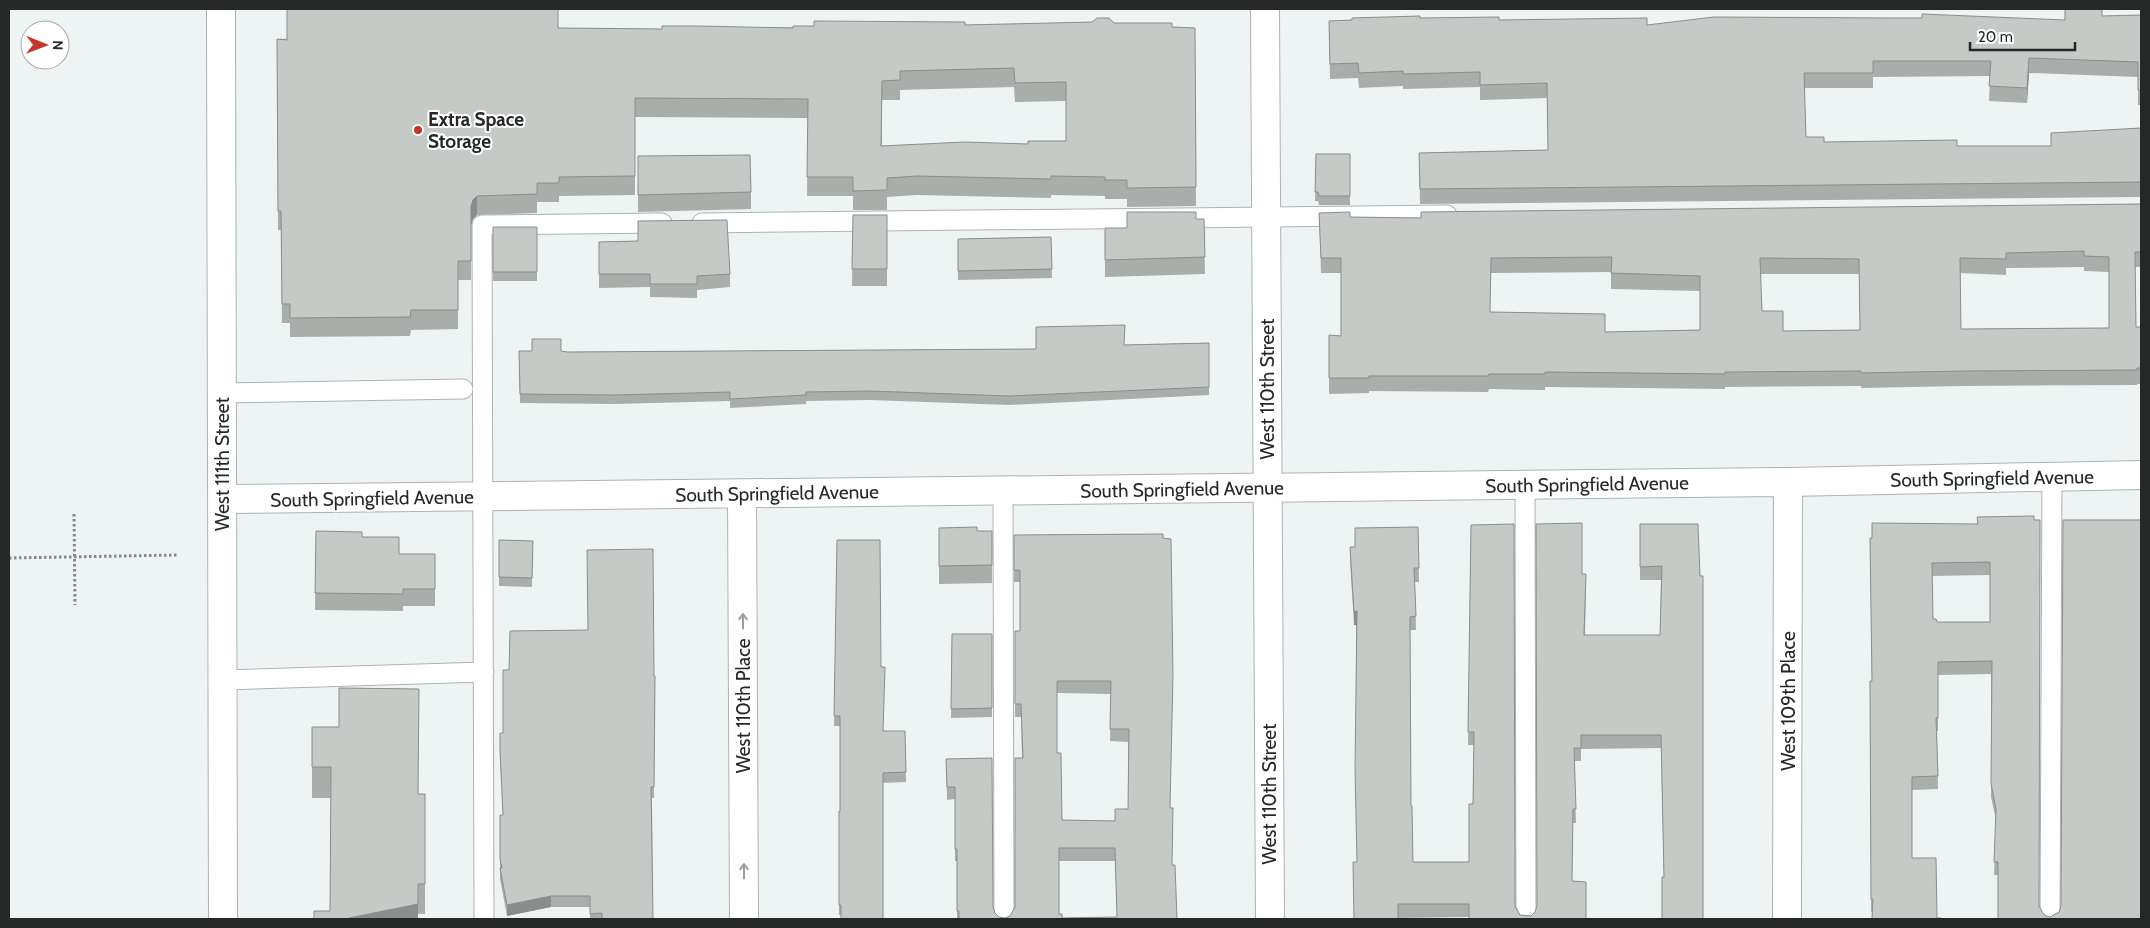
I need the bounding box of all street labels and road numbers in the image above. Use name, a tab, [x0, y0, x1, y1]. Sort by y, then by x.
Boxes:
street label: West 110th Street	[1256, 318, 1279, 459]
street label: West 111th Street	[211, 396, 234, 531]
street label: South Springfield Avenue	[1890, 465, 2094, 492]
street label: South Springfield Avenue	[1485, 471, 1689, 498]
street label: South Springfield Avenue	[1080, 476, 1284, 503]
street label: South Springfield Avenue	[675, 480, 879, 507]
street label: South Springfield Avenue	[270, 485, 474, 512]
street label: West 109th Place	[1777, 631, 1800, 771]
street label: West 110th Place	[732, 638, 755, 773]
street label: West 110th Street	[1258, 723, 1281, 864]

